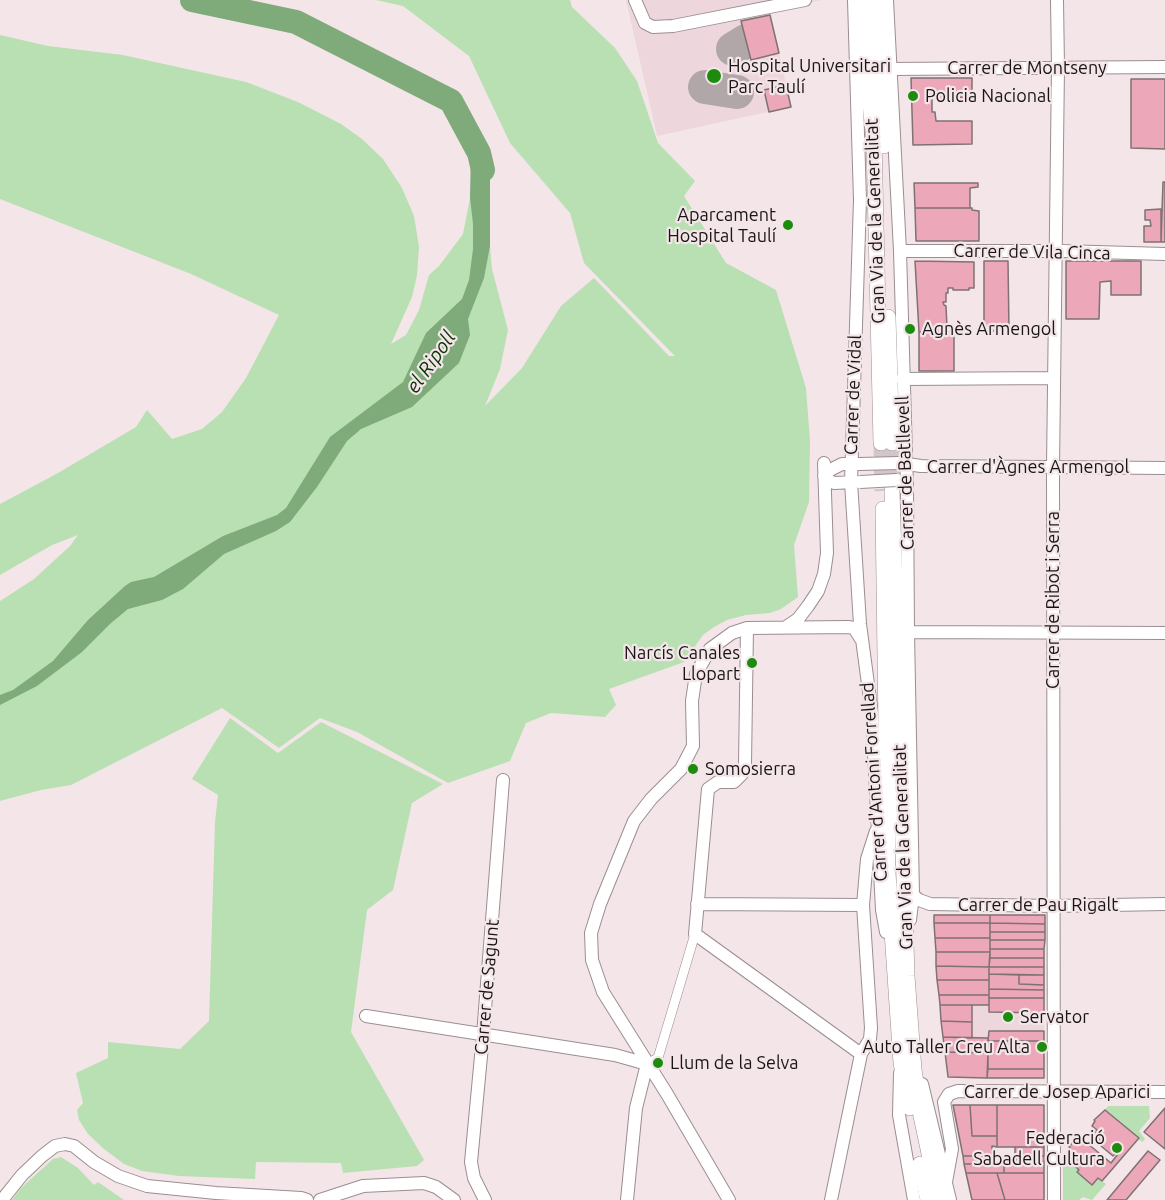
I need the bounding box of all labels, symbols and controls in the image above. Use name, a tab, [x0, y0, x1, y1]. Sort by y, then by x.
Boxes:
place label: Hospital Universitari Parc Taulí	[728, 55, 891, 98]
street label: Carrer de Montseny	[947, 57, 1107, 79]
marker: Hospital Universitari Parc Taulí	[705, 67, 723, 85]
place label: Policia Nacional	[925, 85, 1051, 107]
marker: Policia Nacional	[906, 89, 920, 103]
street label: Gran Via de la Generalitat	[861, 118, 889, 324]
place label: Aparcament Hospital Taulí	[667, 204, 776, 246]
marker: Aparcament Hospital Taulí	[781, 218, 795, 232]
street label: Carrer de Vila Cinca	[953, 240, 1111, 264]
place label: Agnès Armengol	[922, 318, 1056, 340]
marker: Agnès Armengol	[903, 322, 917, 336]
water label: el Ripoll	[401, 326, 461, 398]
street label: Carrer de Vidal	[840, 335, 866, 455]
street label: Carrer de Batllevell	[892, 395, 918, 551]
street label: Carrer d'Àgnes Armengol	[927, 456, 1129, 478]
street label: Carrer de Ribot i Serra	[1042, 511, 1064, 689]
place label: Narcís Canales Llopart	[624, 642, 740, 684]
marker: Narcís Canales Llopart	[745, 656, 759, 670]
street label: Carrer d'Antoni Forrellad	[856, 682, 892, 882]
street label: Gran Via de la Generalitat	[889, 744, 917, 950]
place label: Somosierra	[705, 758, 796, 780]
marker: Somosierra	[686, 762, 700, 776]
street label: Carrer de Pau Rigalt	[958, 894, 1118, 916]
street label: Carrer de Sagunt	[470, 918, 504, 1056]
place label: Servator	[1020, 1006, 1089, 1028]
marker: Servator	[1001, 1010, 1015, 1024]
place label: Auto Taller Creu Alta	[863, 1036, 1030, 1058]
marker: Auto Taller Creu Alta	[1035, 1040, 1049, 1054]
place label: Llum de la Selva	[670, 1052, 799, 1074]
marker: Llum de la Selva	[651, 1056, 665, 1070]
street label: Carrer de Josep Aparici	[964, 1081, 1150, 1103]
place label: Federació Sabadell Cultura	[973, 1127, 1105, 1170]
marker: Federació Sabadell Cultura	[1110, 1141, 1124, 1155]

